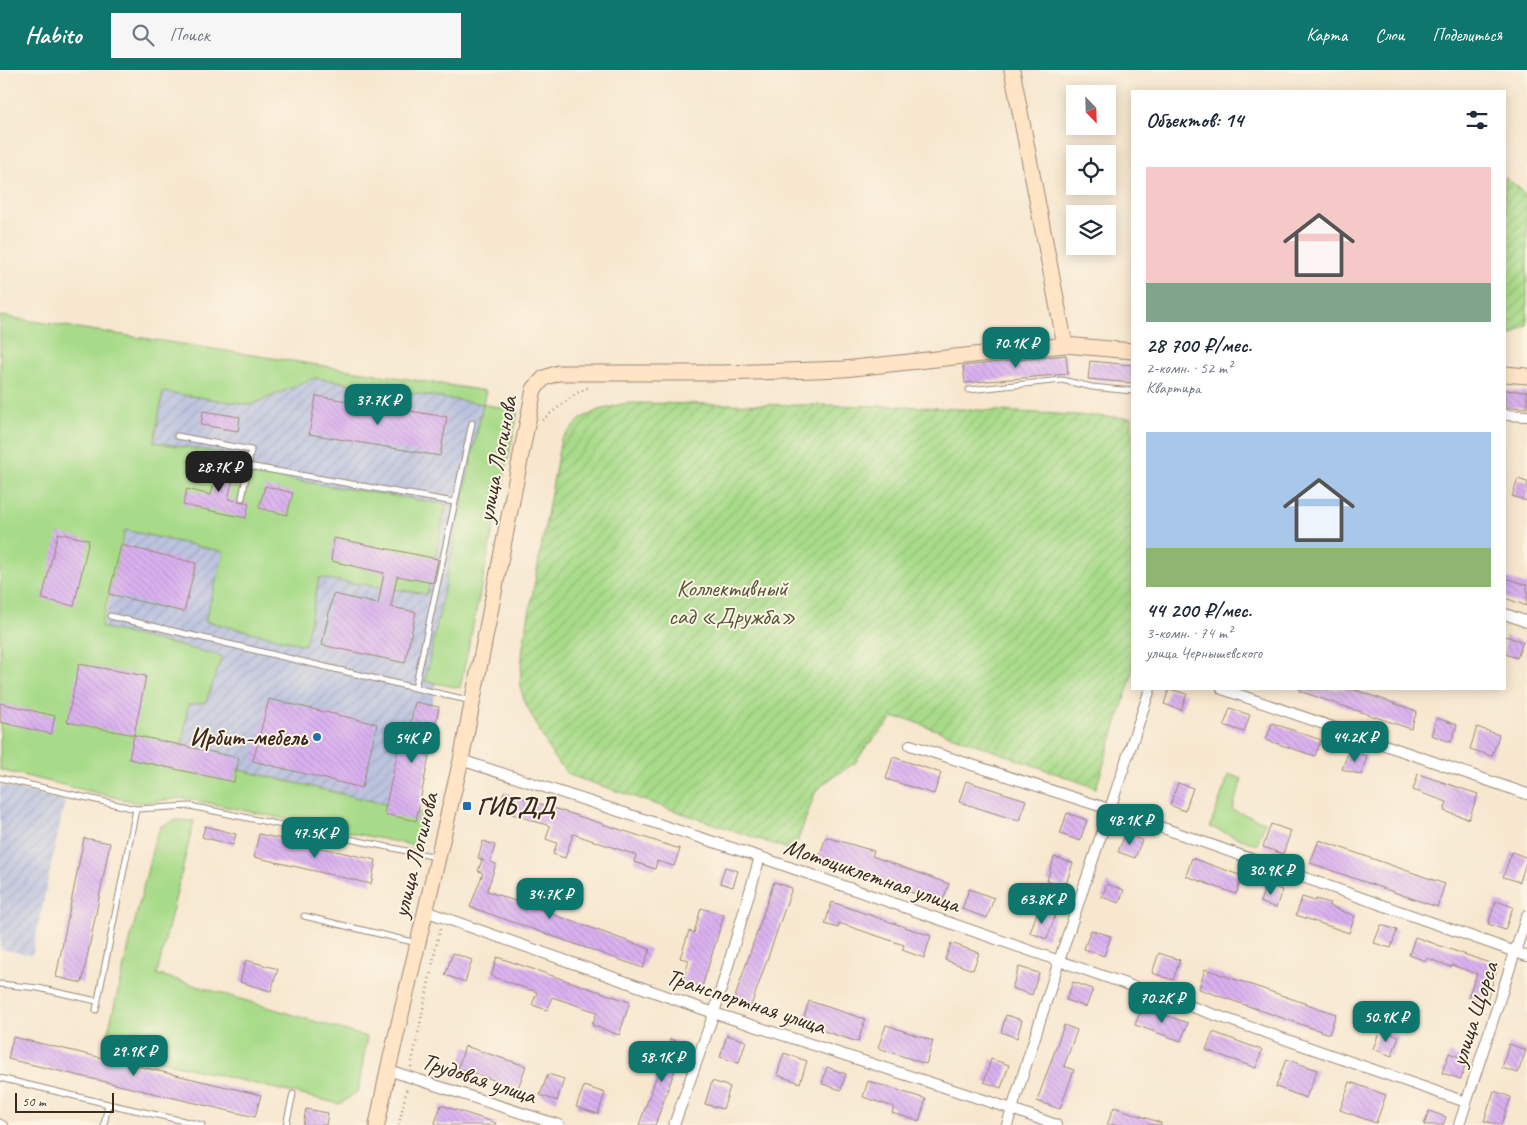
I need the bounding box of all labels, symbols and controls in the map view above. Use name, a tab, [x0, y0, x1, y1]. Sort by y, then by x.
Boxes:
search box	[111, 13, 461, 58]
text: Habito	[25, 20, 81, 50]
icon: search	[129, 21, 157, 49]
text: Поиск	[169, 23, 210, 47]
text: Карта	[1306, 24, 1347, 46]
text: Слои	[1375, 24, 1404, 46]
text: Поделиться	[1432, 24, 1502, 46]
north arrow	[1066, 85, 1116, 135]
map controls	[1066, 85, 1116, 255]
icon: filters	[1463, 106, 1491, 134]
text: Объектов: 14	[1146, 107, 1243, 133]
button: locate	[1066, 145, 1116, 195]
icon: home	[1274, 200, 1364, 290]
button: layers	[1066, 205, 1116, 255]
pin: 70.1K ₽	[970, 326, 1062, 369]
text: 28 700 ₽/мес.	[1146, 332, 1252, 358]
text: 70.1K ₽	[994, 333, 1038, 353]
text: 2-комн. · 52 m²	[1146, 358, 1232, 378]
text: Квартира	[1146, 378, 1201, 398]
pin: 37.7K ₽	[332, 384, 424, 426]
text: 37.7K ₽	[356, 390, 400, 410]
street label: улица Логинова	[470, 392, 524, 526]
pin: 28.7K ₽	[173, 450, 265, 493]
text: 28.7K ₽	[197, 457, 241, 477]
icon: home	[1274, 465, 1364, 555]
park label: Коллективный сад «Дружба»	[668, 573, 796, 631]
text: 44 200 ₽/мес.	[1146, 597, 1252, 623]
text: 3-комн. · 74 m²	[1146, 623, 1232, 643]
text: улица Чернышевского	[1146, 643, 1262, 663]
pin: 44.2K ₽	[1309, 720, 1401, 763]
place label: Ирбит-мебель	[190, 722, 309, 752]
pin: 54K ₽	[377, 722, 447, 764]
text: 44.2K ₽	[1332, 727, 1378, 747]
text: 54K ₽	[395, 728, 429, 748]
marker: Ирбит-мебель	[311, 731, 323, 743]
street label: улица Логинова	[385, 788, 445, 922]
place label: ГИБДД	[477, 791, 557, 821]
marker: ГИБДД	[461, 800, 473, 812]
pin: 48.1K ₽	[1084, 804, 1176, 846]
text: 48.1K ₽	[1107, 810, 1153, 830]
pin: 47.5K ₽	[269, 816, 361, 859]
text: 47.5K ₽	[293, 823, 337, 843]
street label: Мотоциклетная улица	[780, 831, 966, 920]
pin: 30.9K ₽	[1225, 854, 1317, 896]
text: 30.9K ₽	[1249, 860, 1293, 880]
pin: 34.7K ₽	[504, 878, 596, 920]
pin: 63.8K ₽	[996, 882, 1088, 925]
text: 34.7K ₽	[528, 884, 572, 904]
text: 63.8K ₽	[1019, 889, 1065, 909]
street label: улица Щорса	[1442, 957, 1505, 1072]
street label: Транспортная улица	[663, 961, 831, 1041]
pin: 70.2K ₽	[1116, 982, 1208, 1024]
text: 70.2K ₽	[1140, 988, 1184, 1008]
pin: 50.9K ₽	[1340, 1000, 1432, 1043]
text: 50.9K ₽	[1364, 1007, 1408, 1027]
pin: 29.9K ₽	[88, 1034, 180, 1077]
pin: 58.1K ₽	[616, 1040, 708, 1083]
text: 29.9K ₽	[112, 1041, 156, 1061]
street label: Трудовая улица	[418, 1045, 541, 1111]
text: 58.1K ₽	[640, 1047, 684, 1067]
scale bar	[15, 1090, 114, 1113]
text: 50 m	[22, 1093, 46, 1110]

